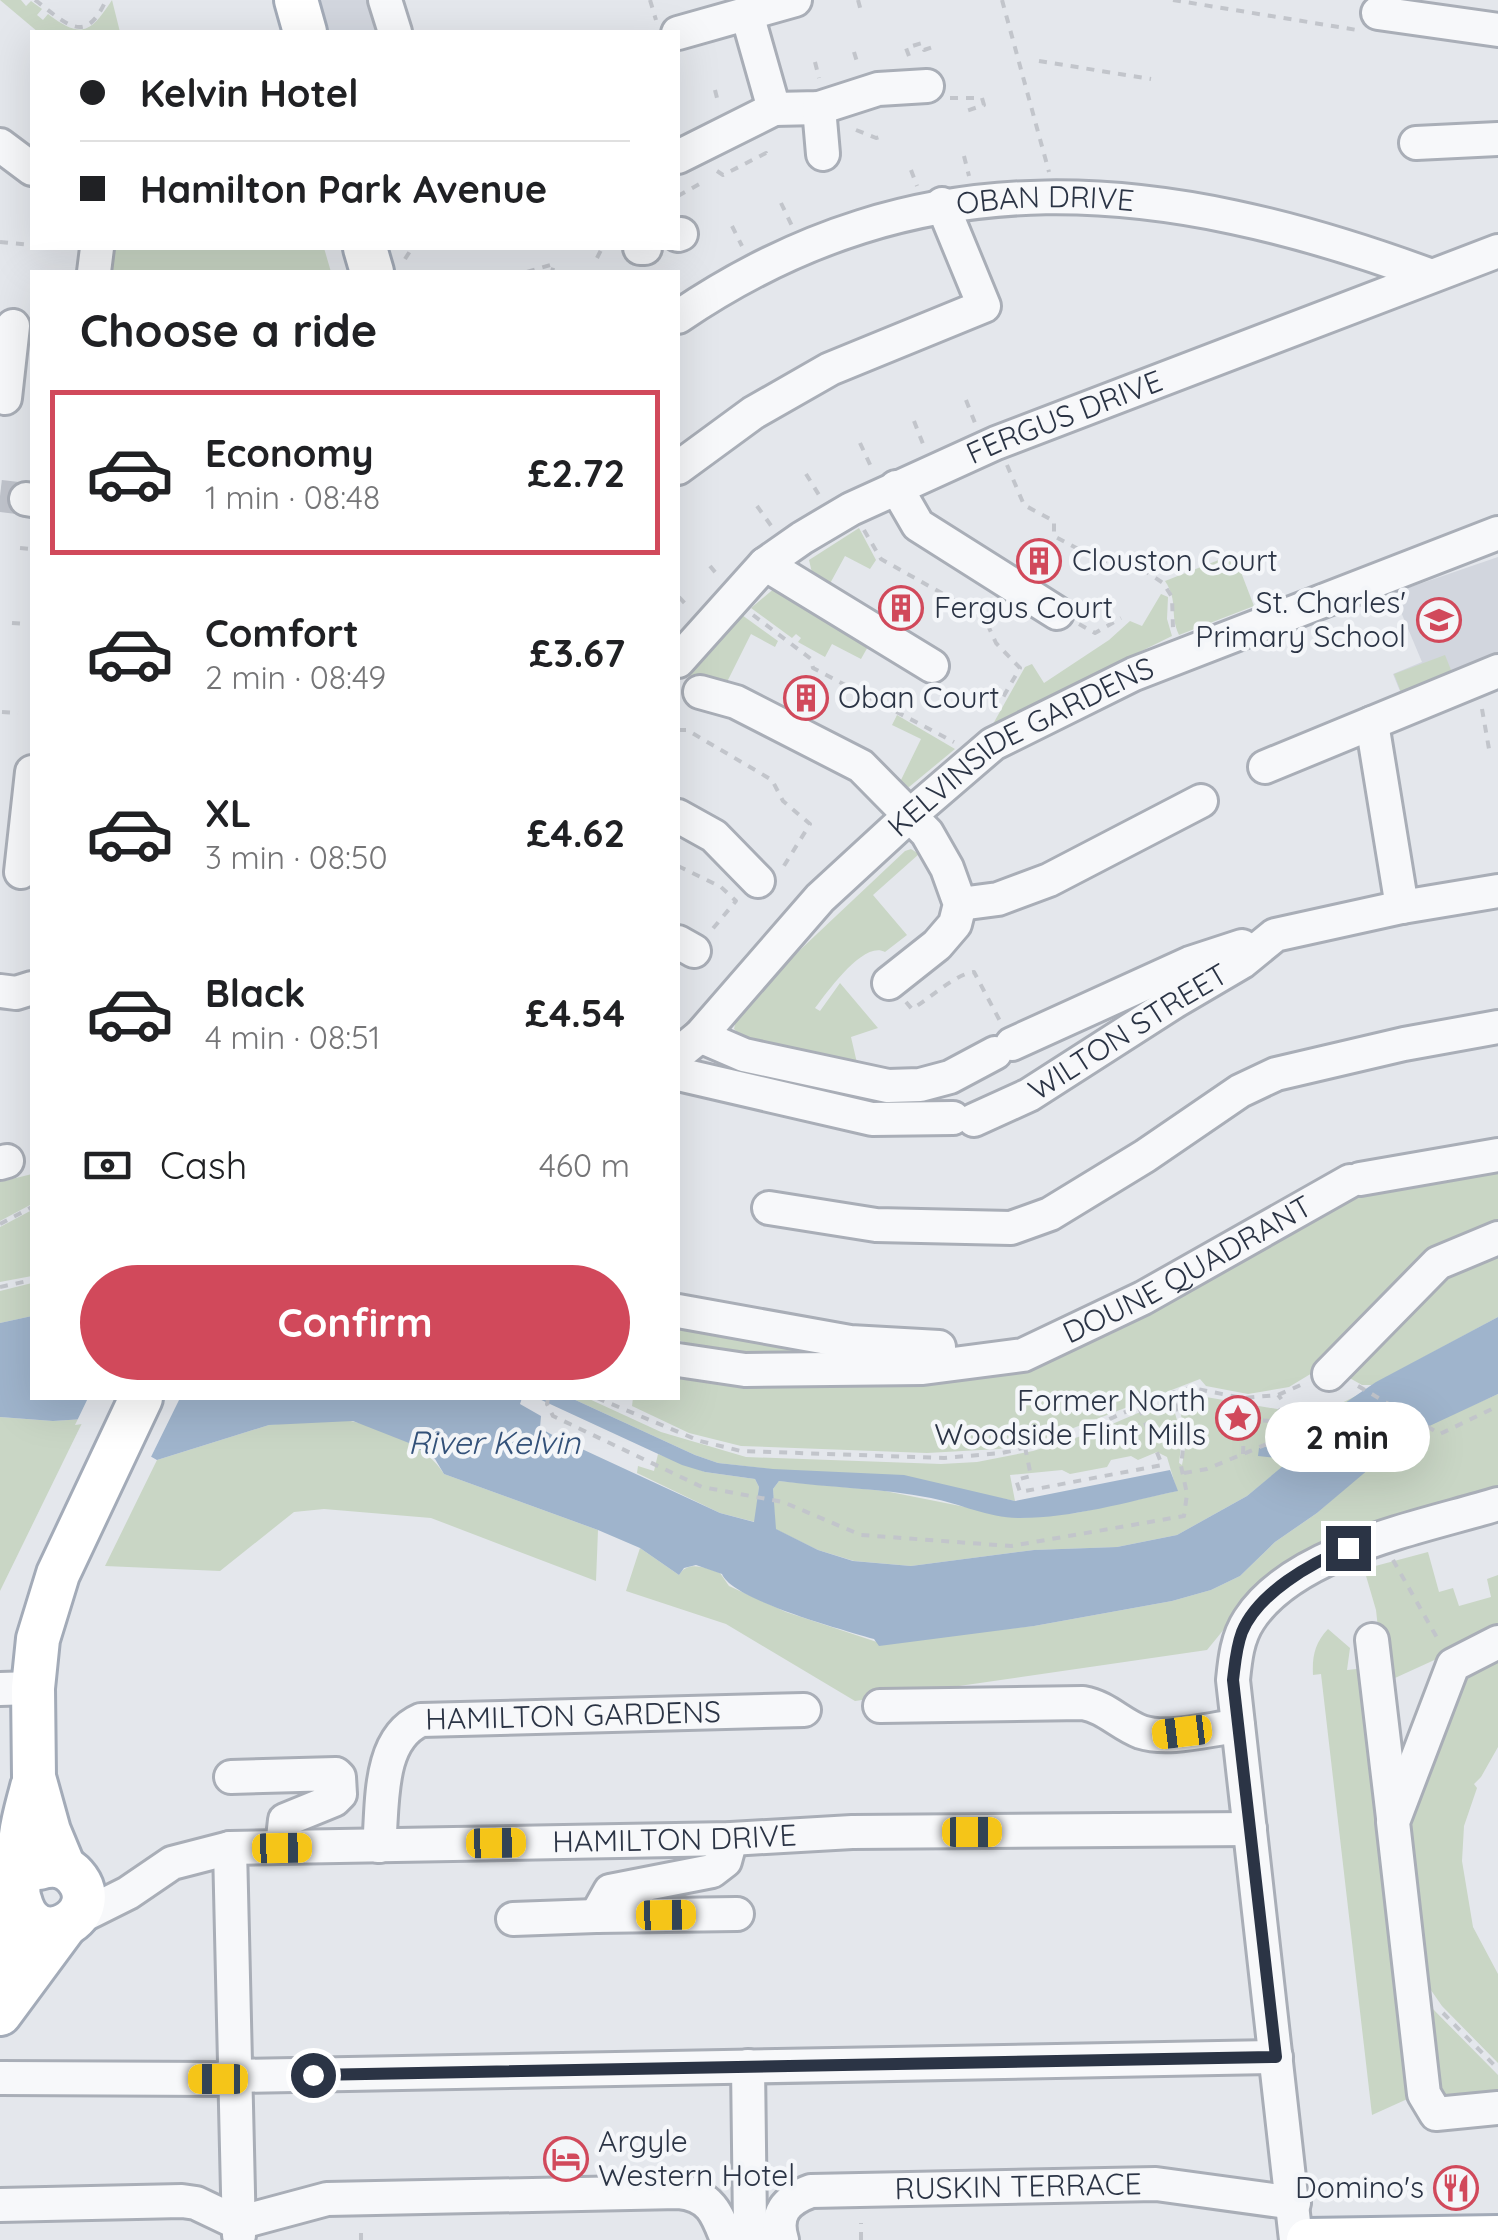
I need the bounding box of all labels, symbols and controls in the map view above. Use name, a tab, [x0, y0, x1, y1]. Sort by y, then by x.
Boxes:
text: Kelvin Hotel	[140, 69, 359, 117]
text: Hamilton Park Avenue	[140, 165, 547, 213]
street label: OBAN DRIVE	[954, 177, 1136, 222]
text: Choose a ride	[80, 302, 377, 358]
street label: FERGUS DRIVE	[960, 361, 1168, 472]
icon: car	[85, 428, 175, 518]
text: Economy	[205, 429, 374, 477]
text: £2.72	[528, 449, 625, 497]
text: 1 min · 08:48	[205, 477, 380, 517]
building icon: Clouston Court	[1016, 538, 1062, 584]
place label: Clouston Court	[1072, 541, 1278, 579]
place label: St. Charles' Primary School	[1195, 583, 1406, 655]
building icon: Fergus Court	[878, 585, 924, 631]
place label: Fergus Court	[934, 588, 1113, 626]
school or university icon: St. Charles' Primary School	[1416, 597, 1462, 643]
icon: car	[85, 608, 175, 698]
text: Comfort	[205, 609, 359, 657]
text: £3.67	[530, 629, 625, 677]
street label: KELVINSIDE GARDENS	[879, 648, 1159, 844]
text: 2 min · 08:49	[205, 657, 386, 697]
building icon: Oban Court	[783, 675, 829, 721]
place label: Oban Court	[838, 678, 999, 716]
icon: car	[85, 788, 175, 878]
text: XL	[205, 789, 251, 837]
text: £4.62	[527, 809, 625, 857]
text: 3 min · 08:50	[205, 837, 388, 877]
street label: WILTON STREET	[1021, 955, 1235, 1108]
icon: car	[85, 968, 175, 1058]
text: Black	[205, 969, 305, 1017]
text: £4.54	[525, 989, 625, 1037]
text: 4 min · 08:51	[205, 1017, 380, 1057]
icon: cash	[80, 1138, 135, 1193]
text: Cash	[160, 1141, 247, 1189]
text: 460 m	[539, 1145, 630, 1185]
street label: DOUNE QUADRANT	[1056, 1186, 1319, 1351]
button: Confirm	[80, 1265, 630, 1380]
place label: Former North Woodside Flint Mills	[934, 1381, 1206, 1453]
place icon: Former North Woodside Flint Mills	[1215, 1395, 1261, 1441]
callout: 2 min	[1266, 1403, 1430, 1473]
text: 2 min	[1306, 1417, 1389, 1457]
water label: River Kelvin	[408, 1422, 582, 1462]
route end	[1326, 1526, 1371, 1571]
street label: HAMILTON GARDENS	[425, 1692, 721, 1738]
car	[1150, 1713, 1214, 1751]
street label: HAMILTON DRIVE	[552, 1815, 797, 1860]
car	[942, 1817, 1002, 1847]
car	[466, 1827, 526, 1859]
car	[252, 1832, 312, 1864]
car	[636, 1899, 696, 1931]
route start	[291, 2053, 336, 2098]
car	[188, 2064, 248, 2094]
place label: Argyle Western Hotel	[598, 2122, 795, 2194]
hotel icon: Argyle Western Hotel	[543, 2136, 589, 2182]
street label: RUSKIN TERRACE	[894, 2164, 1142, 2207]
restaurant icon: Domino's	[1433, 2165, 1479, 2211]
place label: Domino's	[1295, 2168, 1424, 2206]

